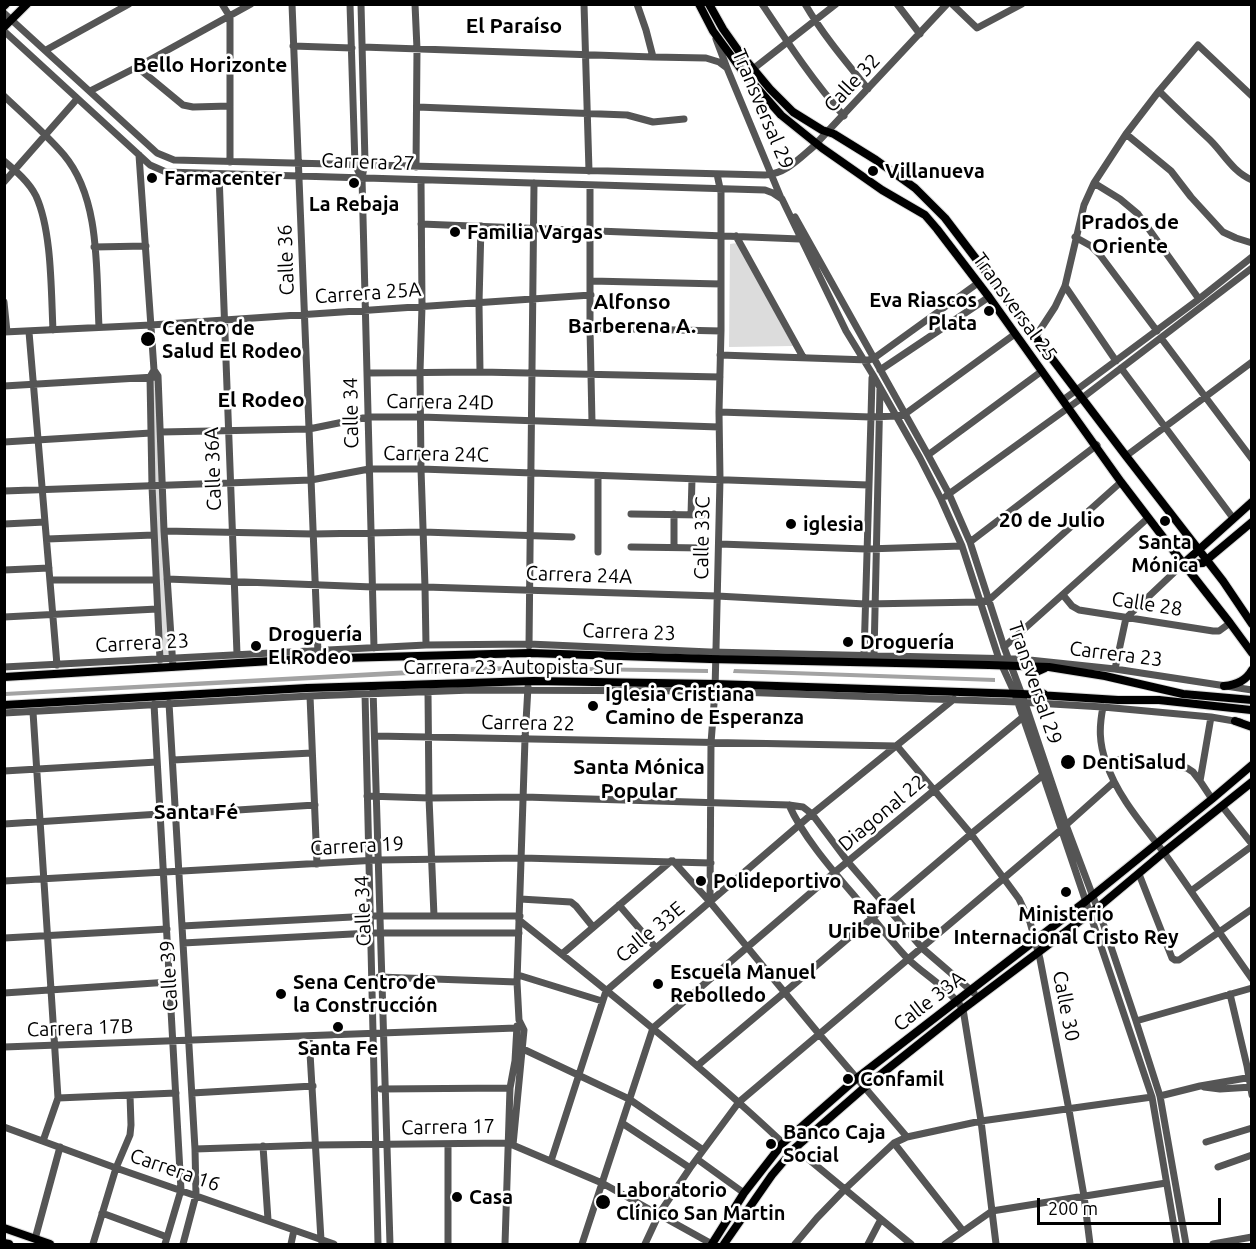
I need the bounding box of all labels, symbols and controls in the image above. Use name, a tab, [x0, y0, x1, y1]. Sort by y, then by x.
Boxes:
district label: El Paraíso	[466, 13, 562, 39]
street label: Transversal 29	[727, 45, 799, 173]
street label: Calle 32	[819, 49, 885, 117]
district label: Bello Horizonte	[133, 52, 287, 78]
street label: Carrera 27	[321, 148, 415, 176]
place label: Villanueva	[885, 159, 985, 183]
marker: Villanueva	[866, 164, 880, 178]
place label: Farmacenter	[164, 166, 283, 190]
marker: Farmacenter	[145, 171, 159, 185]
marker: La Rebaja	[347, 176, 361, 190]
place label: La Rebaja	[309, 192, 399, 216]
district label: Prados de Oriente	[1081, 209, 1179, 259]
place label: Familia Vargas	[467, 220, 603, 244]
street label: Calle 36	[273, 224, 299, 296]
marker: Familia Vargas	[448, 225, 462, 239]
street label: Transversal 25	[968, 248, 1062, 366]
street label: Carrera 25A	[314, 277, 422, 309]
place label: Eva Riascos Plata	[869, 288, 977, 335]
district label: Alfonso Barberena A.	[568, 289, 696, 339]
marker: Eva Riascos Plata	[982, 304, 996, 318]
place label: Centro de Salud El Rodeo	[162, 316, 302, 363]
marker: Centro de Salud El Rodeo	[139, 330, 157, 348]
street label: Calle 34	[338, 377, 364, 449]
district label: El Rodeo	[217, 387, 305, 413]
street label: Carrera 24D	[386, 389, 494, 415]
street label: Calle 36A	[200, 426, 226, 512]
street label: Carrera 24C	[383, 441, 489, 467]
street label: Calle 33C	[689, 496, 715, 580]
district label: 20 de Julio	[999, 507, 1105, 533]
place label: iglesia	[803, 512, 864, 536]
marker: Santa Mónica	[1158, 514, 1172, 528]
marker: iglesia	[784, 517, 798, 531]
place label: Santa Mónica	[1131, 530, 1199, 577]
street label: Carrera 24A	[525, 561, 633, 589]
street label: Calle 28	[1110, 587, 1184, 621]
street label: Carrera 23	[582, 618, 676, 646]
street label: Transversal 29	[1003, 619, 1067, 747]
place label: Droguería El Rodeo	[268, 622, 362, 669]
street label: Carrera 23	[95, 629, 189, 657]
place label: Droguería	[860, 630, 954, 654]
marker: Droguería	[841, 635, 855, 649]
street label: Carrera 23	[1068, 636, 1164, 672]
marker: Droguería El Rodeo	[249, 639, 263, 653]
street label: Carrera 23 Autopista Sur	[403, 655, 623, 679]
place label: Iglesia Cristiana Camino de Esperanza	[605, 682, 804, 729]
marker: Iglesia Cristiana Camino de Esperanza	[586, 699, 600, 713]
street label: Carrera 22	[481, 710, 575, 736]
place label: DentiSalud	[1082, 750, 1186, 774]
marker: DentiSalud	[1059, 753, 1077, 771]
district label: Santa Mónica Popular	[573, 754, 705, 804]
street label: Diagonal 22	[833, 770, 931, 856]
district label: Santa Fé	[154, 799, 238, 825]
street label: Carrera 19	[310, 832, 404, 860]
place label: Polideportivo	[713, 869, 841, 893]
marker: Polideportivo	[694, 874, 708, 888]
street label: Calle 34	[350, 875, 376, 947]
marker: Ministerio Internacional Cristo Rey	[1059, 885, 1073, 899]
district label: Rafael Uribe Uribe	[828, 894, 940, 944]
street label: Calle 33E	[611, 896, 689, 968]
place label: Ministerio Internacional Cristo Rey	[953, 902, 1179, 949]
street label: Calle 39	[155, 940, 183, 1012]
place label: Escuela Manuel Rebolledo	[670, 960, 816, 1007]
street label: Calle 33A	[888, 966, 970, 1036]
street label: Calle 30	[1047, 969, 1085, 1043]
place label: Sena Centro de la Construcción	[293, 970, 438, 1017]
marker: Escuela Manuel Rebolledo	[651, 977, 665, 991]
marker: Sena Centro de la Construcción	[274, 987, 288, 1001]
street label: Carrera 17B	[26, 1014, 134, 1042]
marker: Santa Fe	[331, 1020, 345, 1034]
place label: Santa Fe	[298, 1036, 378, 1060]
place label: Confamil	[860, 1067, 944, 1091]
marker: Confamil	[841, 1072, 855, 1086]
street label: Carrera 17	[401, 1114, 495, 1140]
place label: Banco Caja Social	[783, 1120, 886, 1167]
marker: Banco Caja Social	[764, 1137, 778, 1151]
street label: Carrera 16	[127, 1143, 223, 1197]
place label: Laboratorio Clínico San Martin	[616, 1178, 785, 1225]
place label: Casa	[469, 1185, 513, 1209]
scale bar	[1040, 1186, 1224, 1224]
marker: Casa	[450, 1190, 464, 1204]
marker: Laboratorio Clínico San Martin	[594, 1193, 612, 1211]
text: 200 m	[1048, 1198, 1098, 1218]

